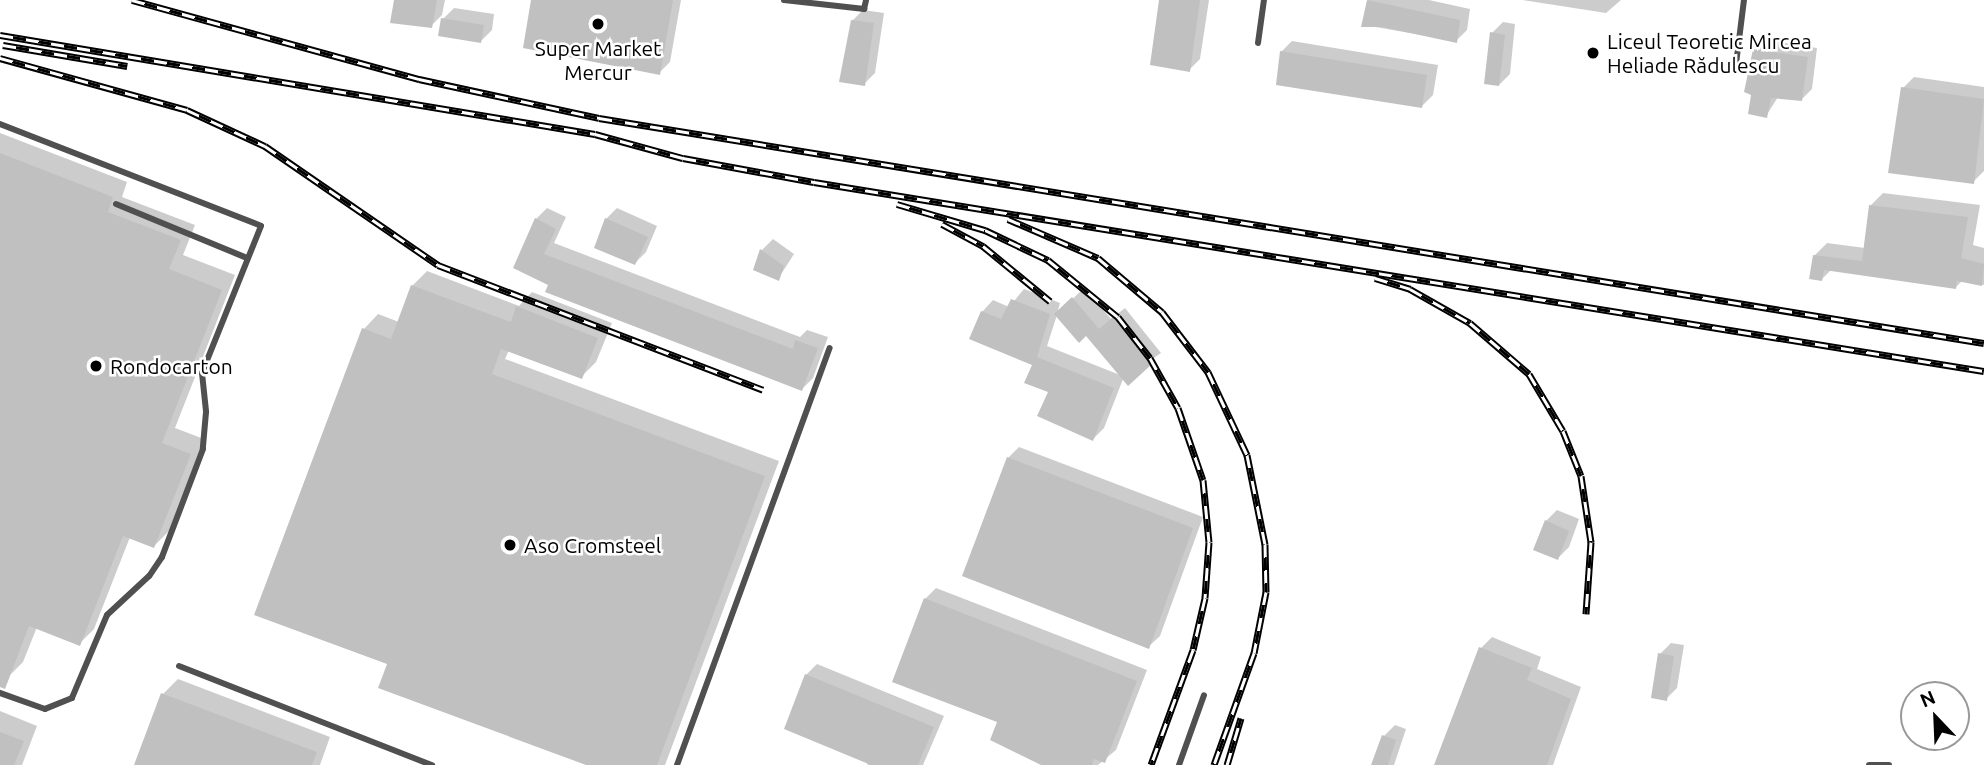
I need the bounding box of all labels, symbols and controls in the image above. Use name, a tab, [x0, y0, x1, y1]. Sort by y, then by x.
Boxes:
marker: Super Market Mercur	[590, 16, 606, 32]
place label: Liceul Teoretic Mircea Heliade Rădulescu	[1607, 28, 1812, 78]
place label: Super Market Mercur	[535, 35, 661, 85]
marker: Liceul Teoretic Mircea Heliade Rădulescu	[1585, 45, 1601, 61]
place label: Rondocarton	[110, 353, 233, 379]
marker: Rondocarton	[88, 358, 104, 374]
place label: Aso Cromsteel	[524, 532, 661, 558]
marker: Aso Cromsteel	[502, 537, 518, 553]
north arrow	[1900, 681, 1970, 751]
text: N	[1917, 686, 1938, 711]

